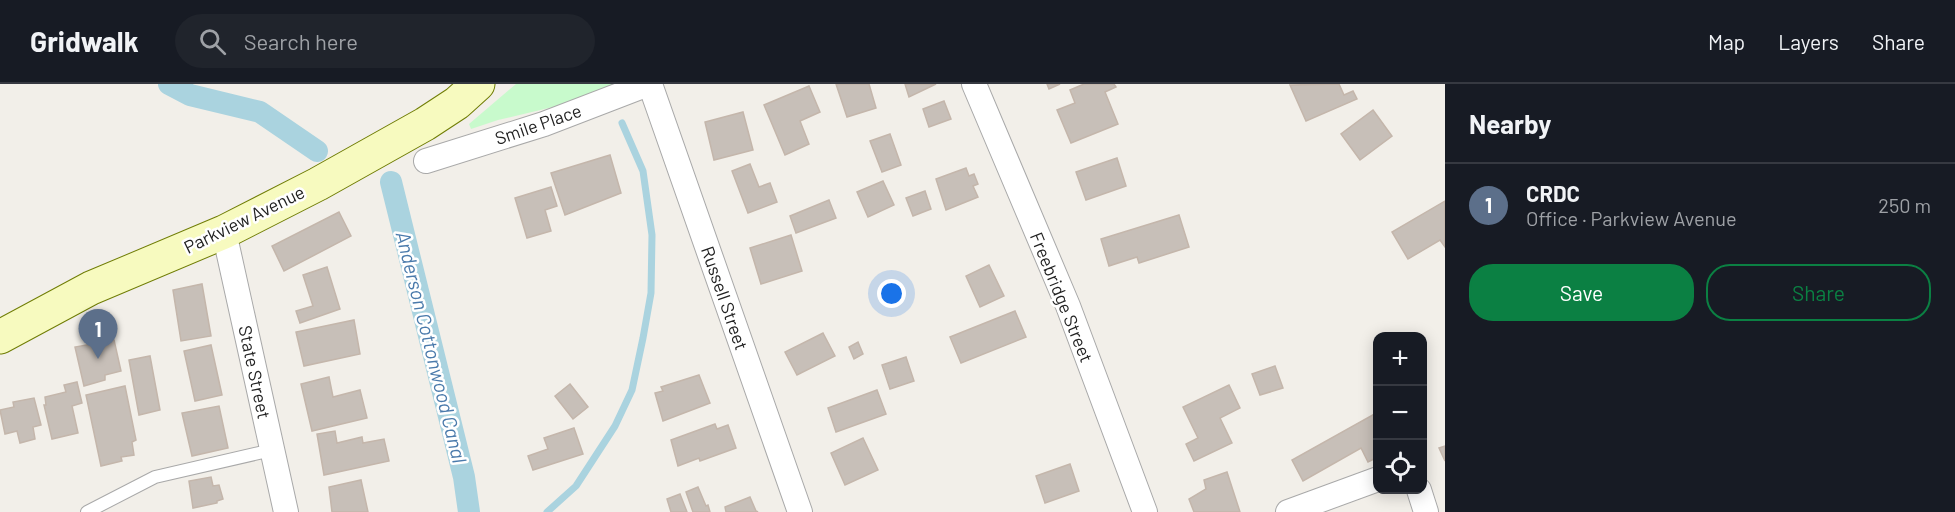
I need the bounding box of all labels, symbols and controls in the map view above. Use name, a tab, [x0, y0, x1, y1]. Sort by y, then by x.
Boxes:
search box	[175, 14, 595, 68]
text: Gridwalk	[30, 24, 139, 58]
icon: search	[196, 25, 229, 58]
text: Search here	[244, 28, 358, 54]
text: Map	[1708, 29, 1745, 54]
text: Layers	[1778, 29, 1839, 54]
text: Share	[1872, 29, 1925, 54]
street label: Smile Place	[492, 99, 584, 149]
text: Nearby	[1469, 108, 1551, 139]
street label: Parkview Avenue	[180, 180, 308, 258]
text: CRDC	[1526, 180, 1580, 206]
text: 1	[1485, 193, 1492, 217]
text: 250 m	[1878, 193, 1931, 217]
text: Office · Parkview Avenue	[1526, 206, 1737, 230]
water label: Anderson Cottonwood Canal	[392, 229, 473, 466]
street label: Freebridge Street	[1026, 229, 1098, 365]
street label: Russell Street	[697, 243, 753, 353]
button: Save	[1469, 264, 1694, 321]
button: Share	[1706, 264, 1931, 321]
your location	[877, 279, 906, 308]
pin: 1	[78, 310, 118, 359]
street label: State Street	[234, 323, 276, 421]
map controls	[1373, 332, 1427, 494]
button: +	[1373, 332, 1427, 386]
button: −	[1373, 386, 1427, 440]
button: locate	[1373, 440, 1427, 494]

